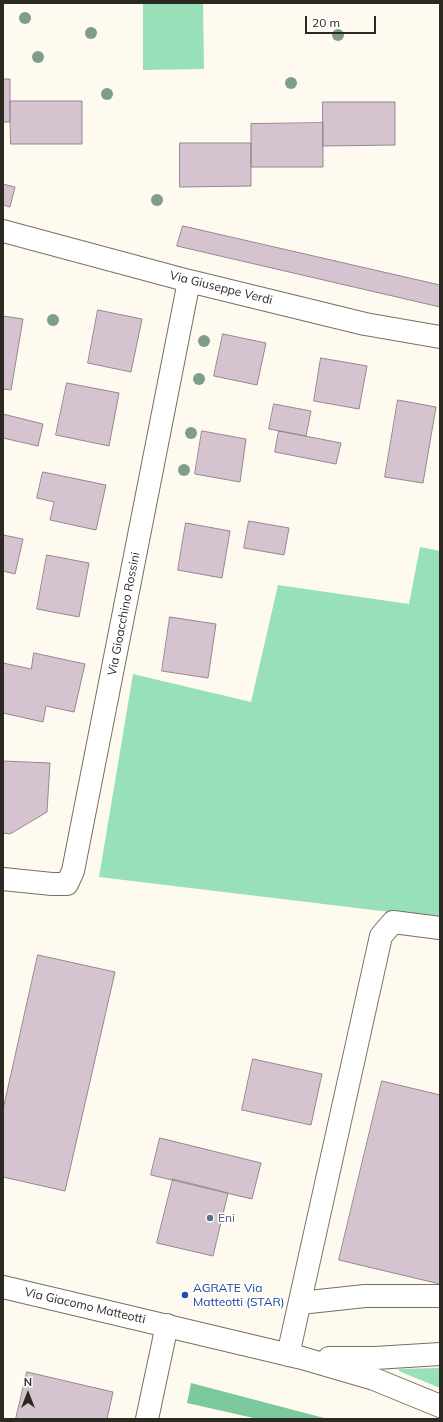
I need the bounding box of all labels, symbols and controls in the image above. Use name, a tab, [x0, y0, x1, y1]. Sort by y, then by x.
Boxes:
scale bar	[307, 8, 378, 34]
text: 20 m	[312, 15, 340, 30]
street label: Via Giuseppe Verdi	[168, 268, 274, 308]
street label: Via Gioacchino Rossini	[105, 551, 143, 677]
place label: Eni	[218, 1211, 235, 1225]
marker: Eni	[205, 1213, 215, 1223]
place label: AGRATE Via Matteotti (STAR)	[193, 1281, 285, 1309]
street label: Via Giacomo Matteotti	[23, 1285, 147, 1327]
marker: AGRATE Via Matteotti (STAR)	[180, 1290, 190, 1300]
north arrow	[8, 1374, 48, 1414]
text: N	[24, 1375, 32, 1389]

